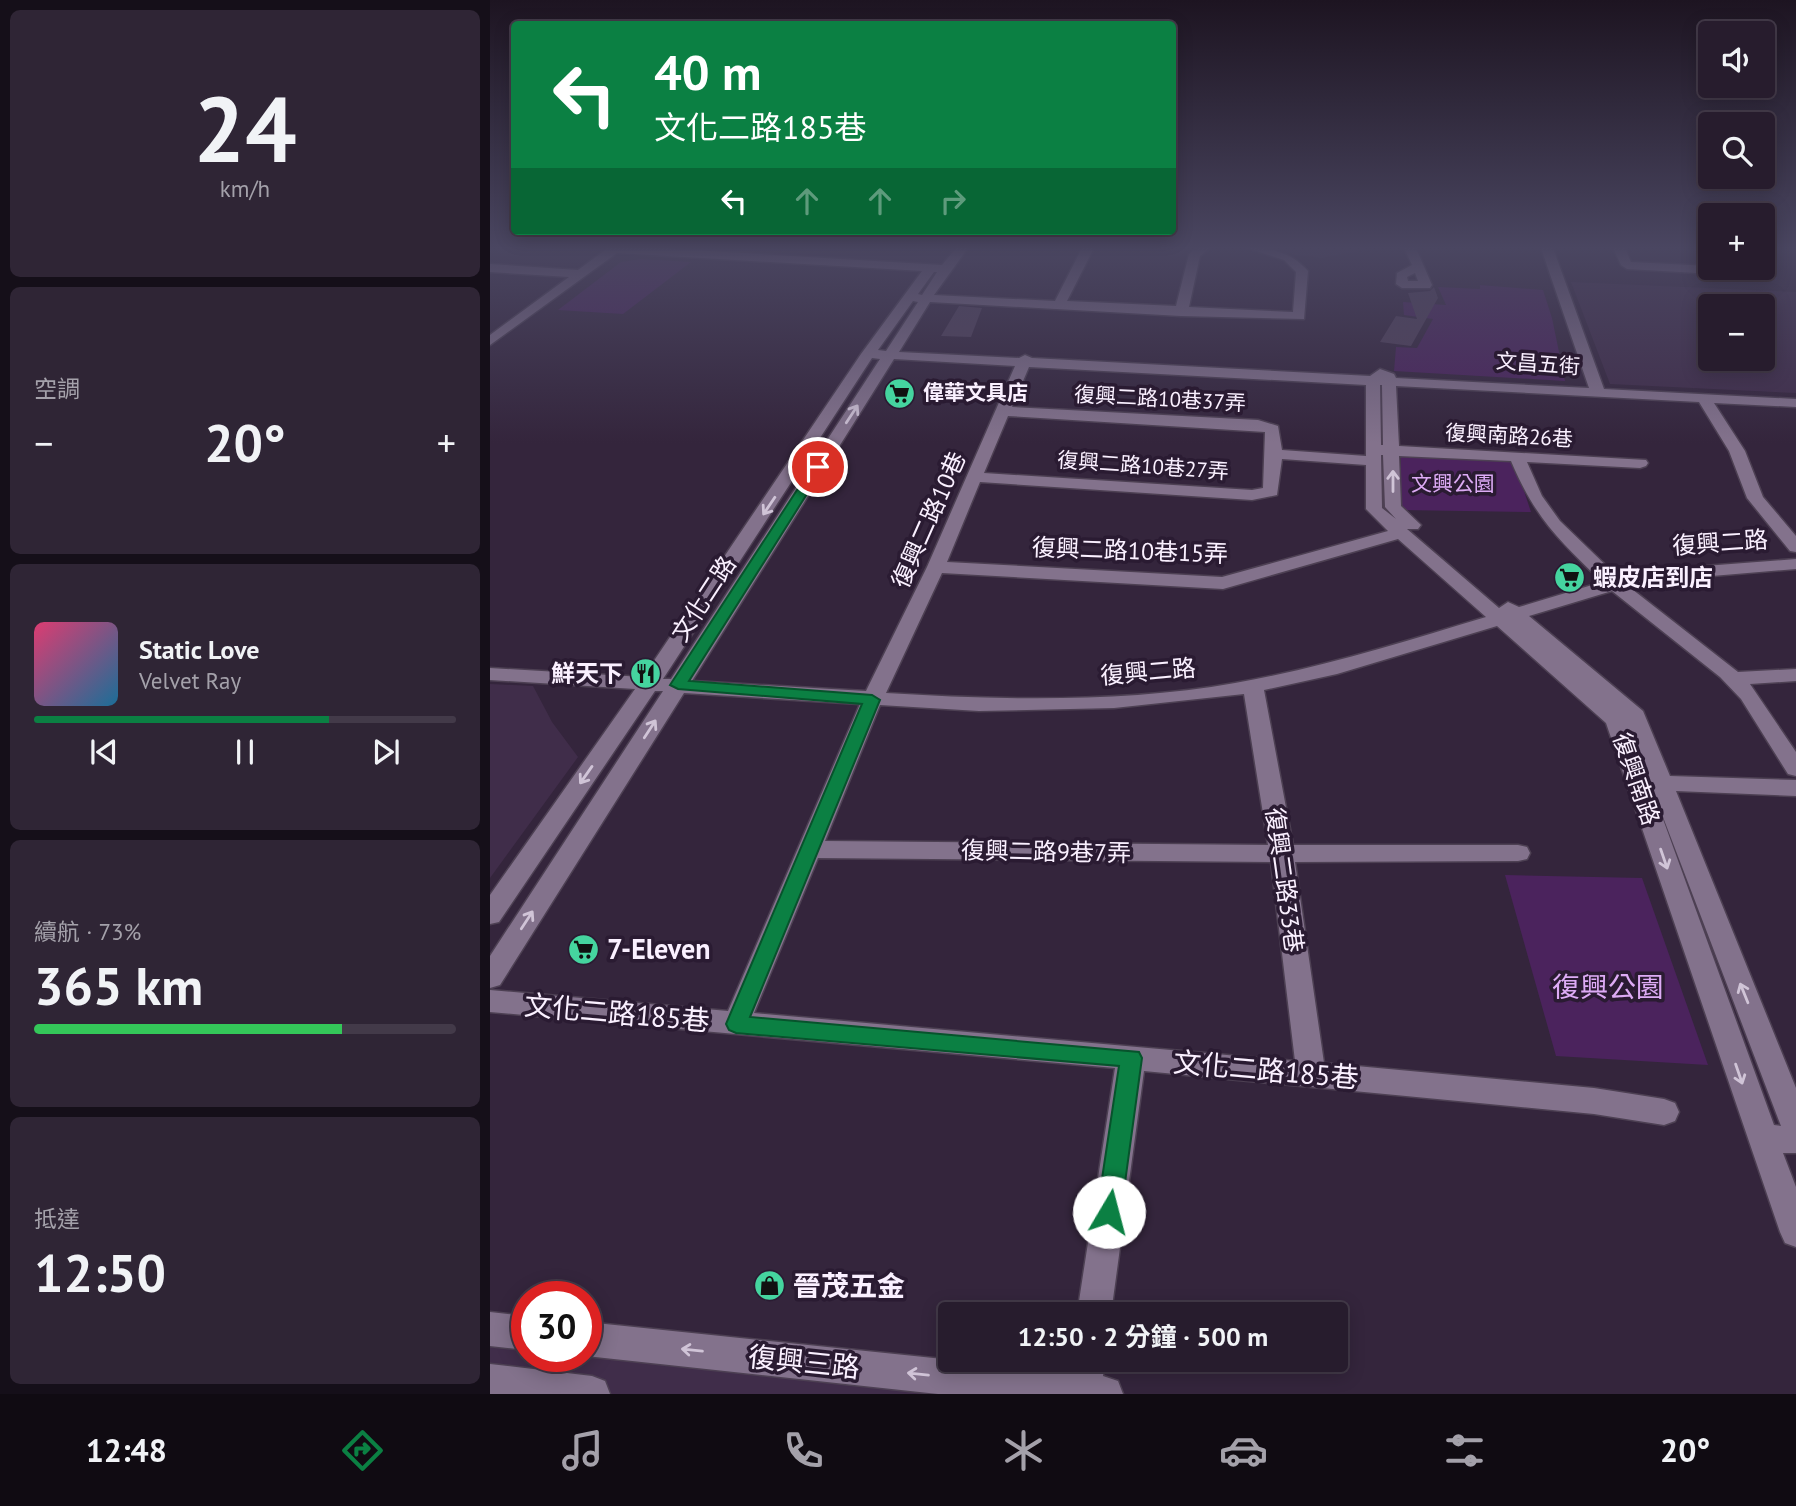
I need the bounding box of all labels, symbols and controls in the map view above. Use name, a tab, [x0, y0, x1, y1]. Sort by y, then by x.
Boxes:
map controls	[1698, 21, 1775, 371]
button: sound	[1698, 21, 1775, 98]
text: 40 m	[654, 40, 761, 104]
icon: left	[539, 49, 630, 140]
text: 24	[193, 69, 297, 187]
text: 文化二路185巷	[654, 106, 866, 148]
button: search	[1698, 112, 1775, 189]
text: km/h	[220, 174, 270, 203]
icon: left	[715, 182, 753, 220]
icon: ahead	[788, 182, 826, 220]
icon: ahead	[861, 182, 899, 220]
icon: right	[934, 182, 972, 220]
button: +	[1698, 203, 1775, 280]
button: −	[1698, 294, 1775, 371]
street label: 文昌五街	[1495, 347, 1581, 380]
text: 空調	[34, 374, 80, 403]
supermarket icon: 偉華文具店	[883, 376, 917, 410]
place label: 偉華文具店	[923, 379, 1028, 406]
street label: 復興二路10巷37弄	[1074, 381, 1247, 416]
one-way arrow	[846, 404, 860, 424]
text: 20°	[204, 409, 286, 476]
text: −	[34, 418, 53, 467]
text: +	[437, 418, 456, 467]
street label: 復興南路26巷	[1444, 419, 1574, 452]
pin	[788, 437, 848, 497]
street label: 復興二路10巷27弄	[1056, 446, 1230, 485]
street label: 復興二路10巷	[885, 447, 972, 593]
icon: arrive	[799, 448, 837, 486]
one-way arrow	[1386, 470, 1400, 493]
park label: 文興公園	[1411, 470, 1495, 497]
one-way arrow	[762, 496, 776, 515]
street label: 復興二路	[1671, 524, 1769, 561]
street label: 復興二路10巷15弄	[1031, 532, 1229, 569]
street label: 文化二路	[664, 550, 743, 647]
supermarket icon: 蝦皮店到店	[1553, 561, 1587, 595]
place label: 蝦皮店到店	[1593, 562, 1713, 593]
text: Static Love	[139, 633, 260, 666]
street label: 復興二路	[1099, 652, 1197, 691]
restaurant icon: 鮮天下	[629, 657, 663, 691]
place label: 鮮天下	[551, 658, 623, 689]
text: Velvet Ray	[139, 666, 241, 695]
one-way arrow	[643, 719, 657, 739]
street label: 復興南路	[1606, 728, 1667, 829]
icon: previous	[85, 733, 123, 771]
icon: pause	[226, 733, 264, 771]
icon: next	[367, 733, 405, 771]
one-way arrow	[579, 765, 593, 785]
street label: 復興二路33巷	[1259, 805, 1310, 954]
street label: 復興二路9巷7弄	[961, 835, 1131, 868]
one-way arrow	[1659, 847, 1671, 869]
one-way arrow	[520, 911, 534, 930]
text: 續航 · 73%	[34, 917, 141, 946]
place label: 7-Eleven	[607, 930, 711, 967]
supermarket icon: 7-Eleven	[567, 932, 601, 966]
text: 365 km	[34, 952, 203, 1019]
park label: 復興公園	[1552, 968, 1664, 1005]
one-way arrow	[1736, 983, 1749, 1005]
street label: 文化二路185巷	[523, 986, 711, 1039]
street label: 文化二路185巷	[1172, 1043, 1360, 1096]
one-way arrow	[1734, 1062, 1746, 1084]
position arrow	[1072, 1175, 1146, 1249]
text: 抵達	[34, 1204, 80, 1233]
text: 12:50	[34, 1239, 166, 1306]
place label: 晉茂五金	[793, 1267, 905, 1304]
shop icon: 晉茂五金	[753, 1269, 787, 1303]
speed limit sign: 30	[511, 1281, 602, 1372]
text: 12:50 · 2 分鐘 · 500 m	[1018, 1320, 1268, 1353]
street label: 復興三路	[746, 1337, 862, 1386]
one-way arrow	[681, 1344, 703, 1357]
one-way arrow	[907, 1368, 930, 1381]
icon: directions	[338, 1426, 387, 1475]
icon: music	[558, 1426, 607, 1475]
icon: phone	[779, 1426, 828, 1475]
icon: climate	[999, 1426, 1048, 1475]
icon: car	[1219, 1426, 1268, 1475]
icon: filters	[1440, 1426, 1489, 1475]
text: 12:48	[86, 1429, 167, 1471]
text: 20°	[1660, 1429, 1710, 1471]

